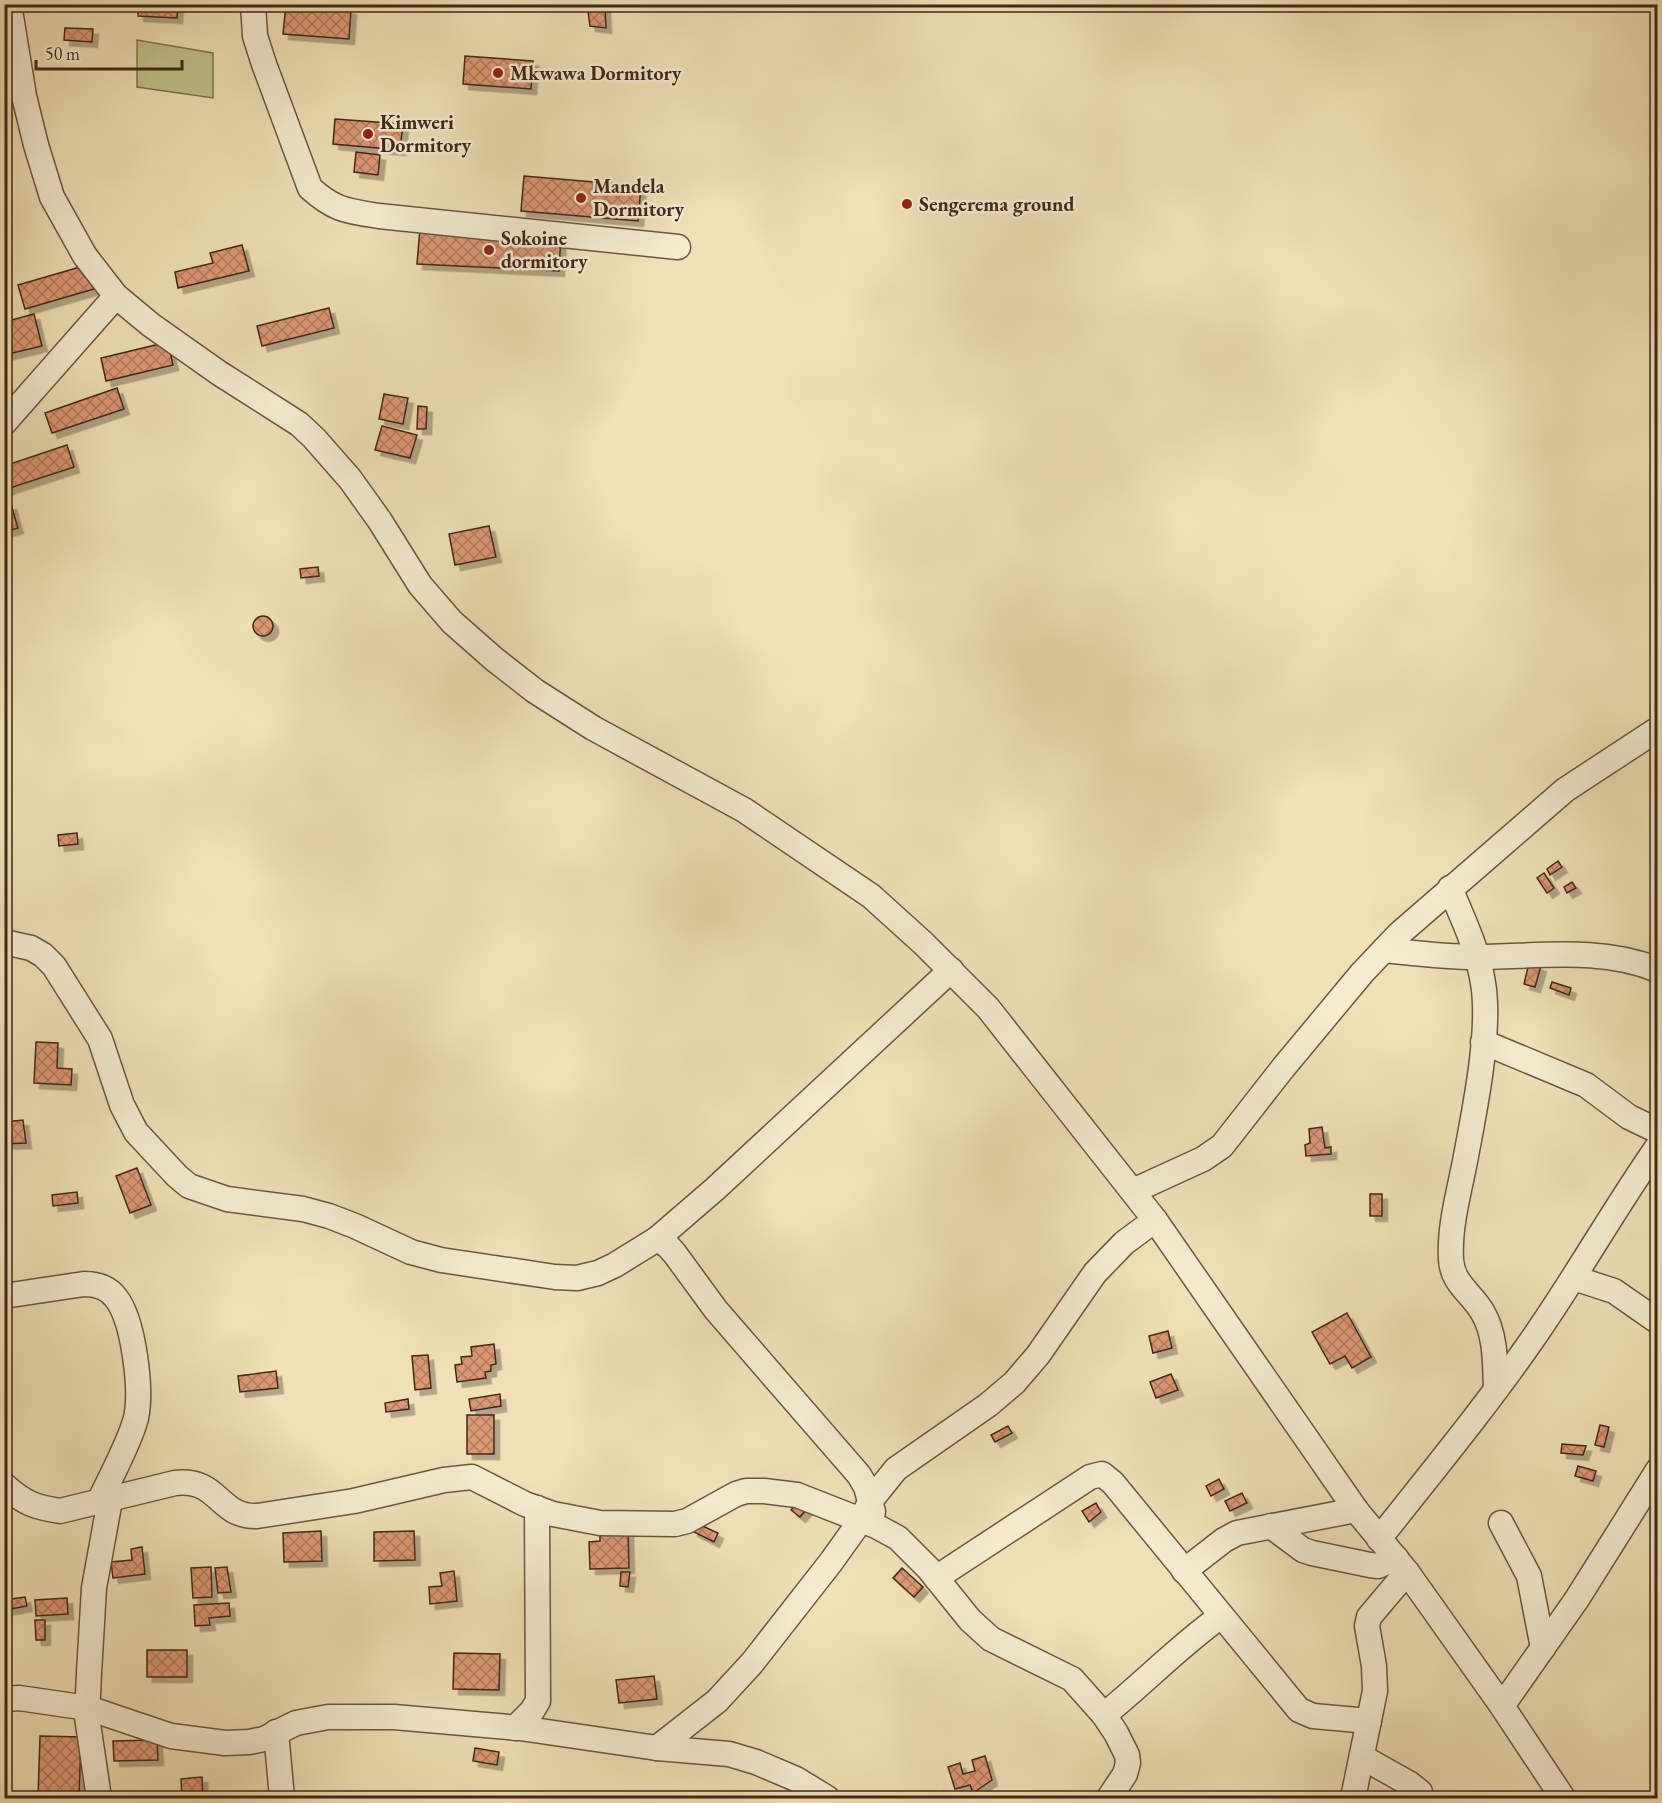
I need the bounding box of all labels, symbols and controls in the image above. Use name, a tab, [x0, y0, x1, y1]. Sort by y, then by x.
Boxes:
scale bar	[36, 33, 182, 71]
text: 50 m	[45, 42, 80, 65]
place label: Mkwawa Dormitory	[510, 60, 682, 86]
marker: Mkwawa Dormitory	[491, 66, 505, 80]
place label: Kimweri Dormitory	[380, 109, 472, 158]
marker: Kimweri Dormitory	[361, 127, 375, 141]
place label: Mandela Dormitory	[593, 173, 685, 222]
marker: Mandela Dormitory	[574, 191, 588, 205]
place label: Sengerema ground	[919, 191, 1074, 217]
marker: Sengerema ground	[900, 197, 914, 211]
place label: Sokoine dormitory	[501, 225, 588, 274]
marker: Sokoine dormitory	[482, 243, 496, 257]

